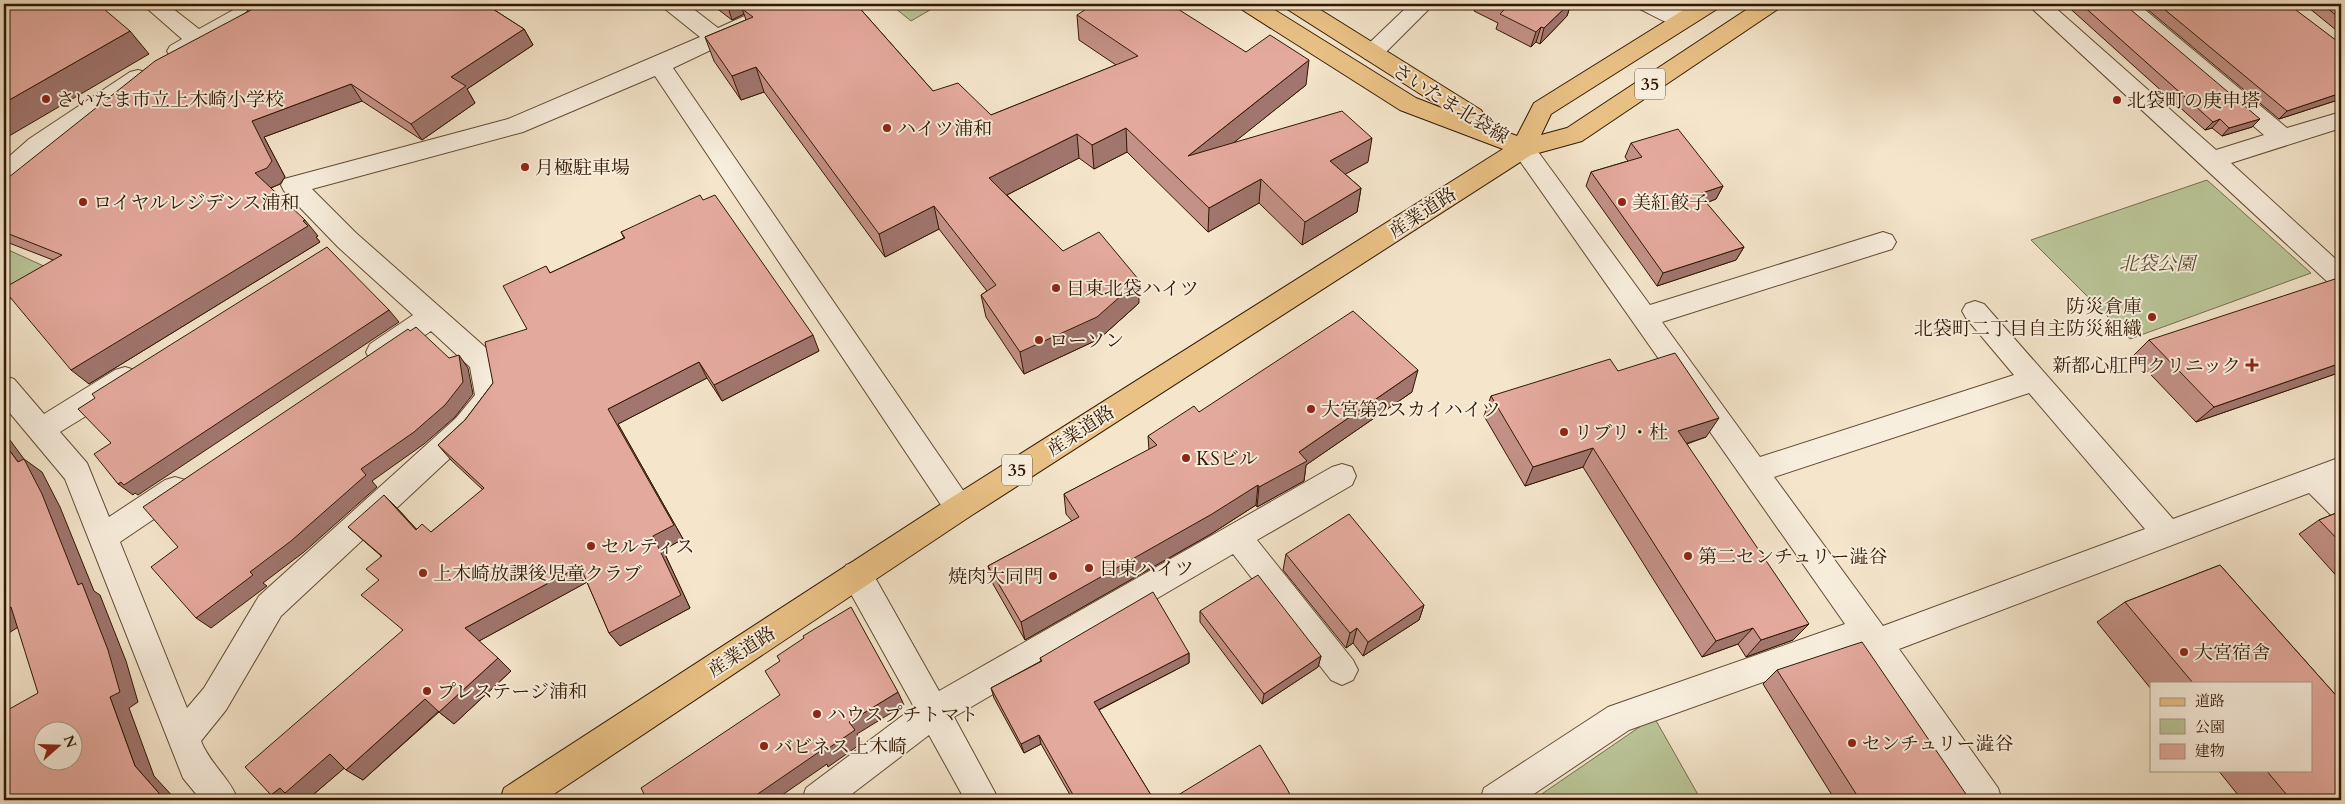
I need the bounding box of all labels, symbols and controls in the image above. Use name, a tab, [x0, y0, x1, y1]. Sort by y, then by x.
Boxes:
street label: さいたま北袋線	[1387, 58, 1514, 150]
road number: 35	[1635, 68, 1665, 100]
place label: さいたま市立上木崎小学校	[56, 87, 284, 113]
place label: 北袋町の庚申塔	[2127, 88, 2260, 114]
marker: さいたま市立上木崎小学校	[40, 93, 52, 105]
marker: 北袋町の庚申塔	[2111, 94, 2123, 106]
place label: ハイツ浦和	[897, 116, 992, 142]
marker: ハイツ浦和	[881, 122, 893, 134]
place label: 月極駐車場	[535, 155, 630, 181]
marker: 月極駐車場	[519, 161, 531, 173]
street label: 産業道路	[1384, 181, 1462, 244]
place label: ロイヤルレジデンス浦和	[93, 190, 299, 216]
place label: 美紅餃子	[1632, 190, 1708, 216]
marker: ロイヤルレジデンス浦和	[77, 196, 89, 208]
marker: 美紅餃子	[1616, 196, 1628, 208]
park label: 北袋公園	[2119, 251, 2198, 277]
place label: 日東北袋ハイツ	[1066, 276, 1199, 302]
marker: 日東北袋ハイツ	[1050, 282, 1062, 294]
place label: 防災倉庫 北袋町二丁目自主防災組織	[1914, 294, 2142, 342]
marker: 防災倉庫 北袋町二丁目自主防災組織	[2146, 311, 2158, 323]
place label: ローソン	[1049, 328, 1124, 354]
marker: ローソン	[1033, 334, 1045, 346]
place label: 新都心肛門クリニック	[2052, 353, 2241, 379]
marker: 新都心肛門クリニック	[2245, 358, 2259, 372]
place label: 大宮第2スカイハイツ	[1321, 397, 1501, 423]
street label: 産業道路	[1042, 399, 1120, 462]
marker: 大宮第2スカイハイツ	[1305, 403, 1317, 415]
place label: リブリ・杜	[1574, 420, 1668, 446]
marker: リブリ・杜	[1558, 426, 1570, 438]
place label: KSビル	[1196, 446, 1258, 472]
marker: KSビル	[1180, 452, 1192, 464]
road number: 35	[1002, 454, 1032, 486]
place label: セルティス	[601, 534, 694, 560]
marker: セルティス	[585, 540, 597, 552]
place label: 第二センチュリー澁谷	[1698, 544, 1887, 570]
marker: 第二センチュリー澁谷	[1682, 550, 1694, 562]
place label: 日東ハイツ	[1099, 556, 1194, 582]
place label: 上木崎放課後児童クラブ	[433, 561, 642, 587]
marker: 日東ハイツ	[1083, 562, 1095, 574]
place label: 焼肉大同門	[948, 564, 1043, 590]
marker: 上木崎放課後児童クラブ	[417, 567, 429, 579]
marker: 焼肉大同門	[1047, 570, 1059, 582]
street label: 産業道路	[703, 620, 781, 683]
place label: 大宮宿舎	[2194, 640, 2270, 666]
marker: 大宮宿舎	[2178, 646, 2190, 658]
place label: プレステージ浦和	[437, 679, 587, 705]
legend	[2150, 682, 2312, 772]
marker: プレステージ浦和	[421, 685, 433, 697]
text: 道路	[2195, 691, 2225, 711]
place label: ハウスプチトマト	[827, 702, 978, 728]
marker: ハウスプチトマト	[811, 708, 823, 720]
text: 公園	[2195, 717, 2225, 737]
north arrow	[32, 722, 82, 772]
place label: センチュリー澁谷	[1862, 731, 2013, 757]
text: N	[59, 733, 81, 751]
place label: バビネス上木崎	[774, 734, 907, 760]
marker: センチュリー澁谷	[1846, 737, 1858, 749]
marker: バビネス上木崎	[758, 740, 770, 752]
text: 建物	[2195, 741, 2225, 761]

